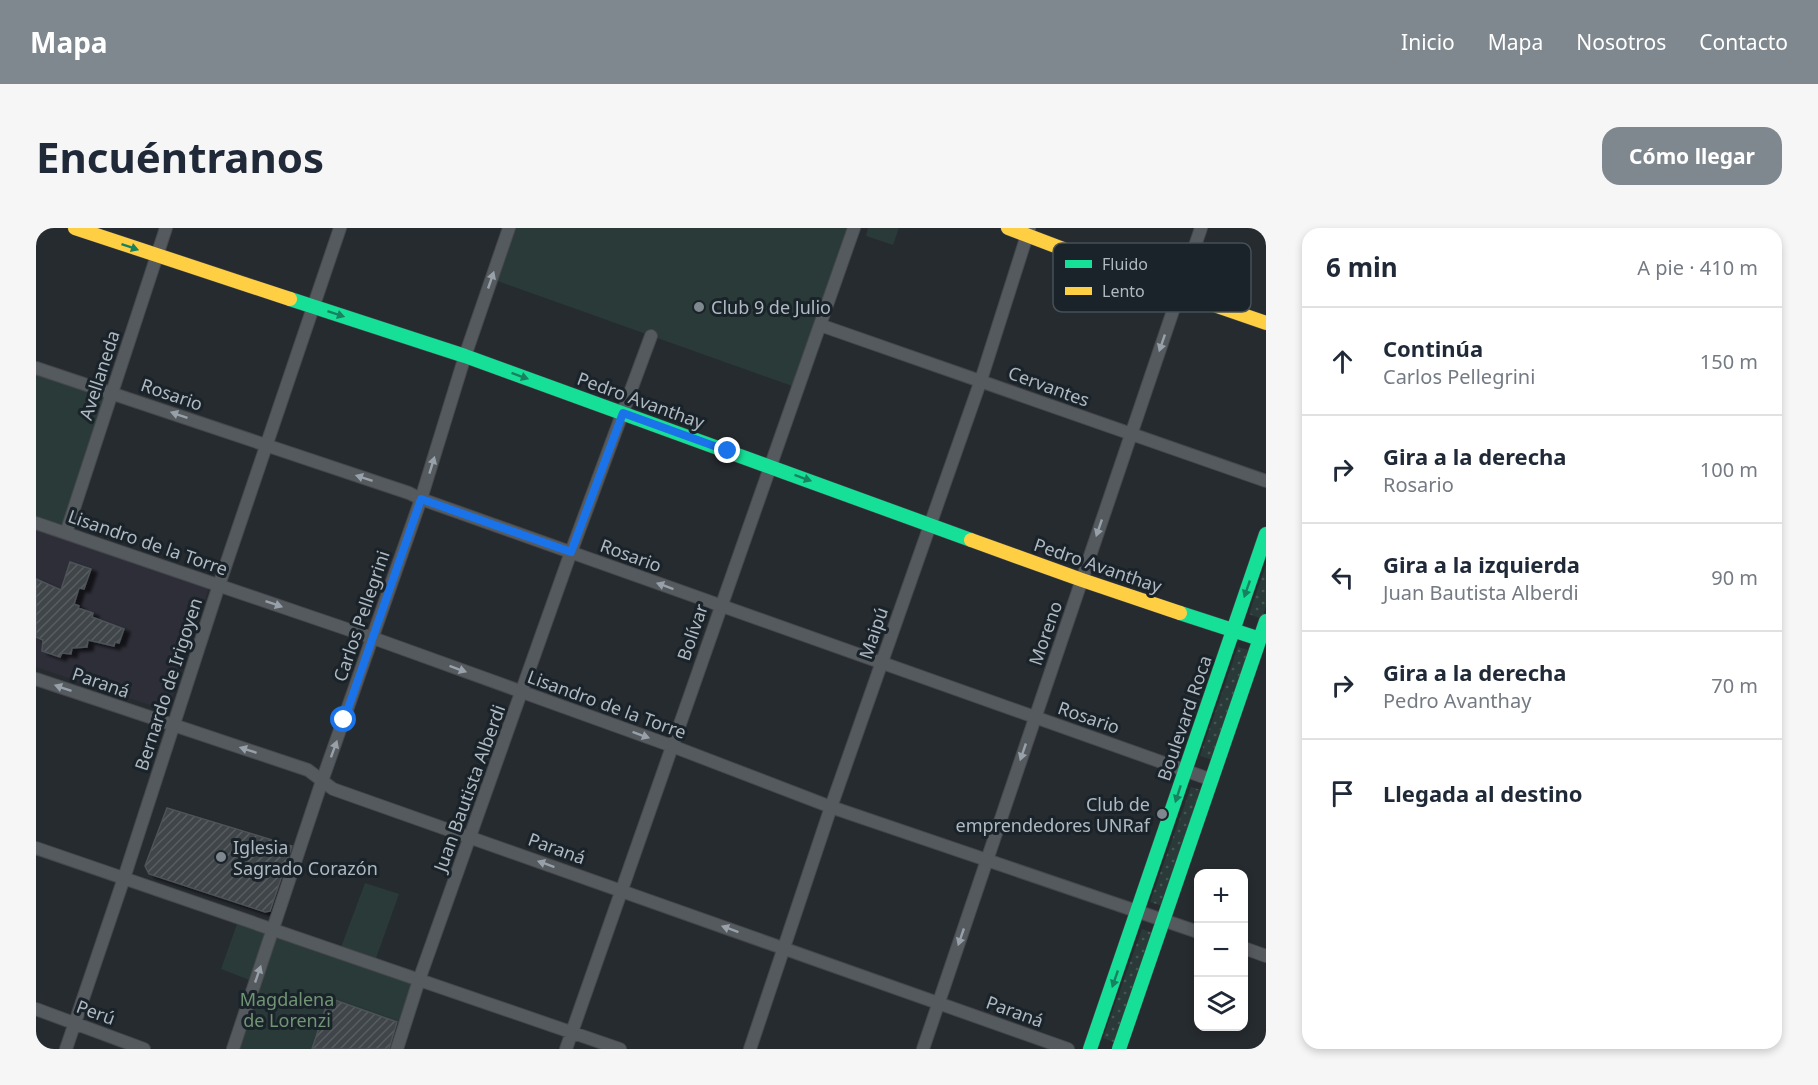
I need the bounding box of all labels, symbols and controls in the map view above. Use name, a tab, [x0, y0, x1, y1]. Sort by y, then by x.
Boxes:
text: Mapa	[30, 23, 108, 61]
text: Inicio	[1401, 28, 1455, 56]
text: Mapa	[1488, 28, 1543, 56]
text: Nosotros	[1576, 28, 1666, 56]
text: Contacto	[1699, 28, 1788, 56]
button: Cómo llegar	[1602, 127, 1782, 185]
text: Encuéntranos	[36, 128, 324, 185]
one-way arrow	[121, 242, 139, 252]
legend	[1053, 243, 1251, 312]
text: 6 min	[1326, 249, 1398, 285]
text: Fluido	[1102, 253, 1148, 275]
text: A pie · 410 m	[1637, 254, 1758, 281]
one-way arrow	[487, 271, 497, 289]
text: Lento	[1102, 280, 1145, 302]
place label: Club 9 de Julio	[711, 295, 831, 319]
marker: Club 9 de Julio	[692, 300, 706, 314]
one-way arrow	[327, 310, 345, 319]
street label: Avellaneda	[73, 327, 125, 423]
text: Continúa	[1383, 333, 1483, 363]
one-way arrow	[1156, 334, 1166, 352]
icon: ahead	[1326, 345, 1359, 378]
text: 150 m	[1700, 348, 1758, 375]
street label: Cervantes	[1005, 360, 1093, 412]
text: Carlos Pellegrini	[1383, 363, 1535, 390]
street label: Pedro Avanthay	[574, 366, 709, 434]
street label: Rosario	[138, 372, 206, 416]
one-way arrow	[511, 372, 529, 382]
one-way arrow	[170, 410, 188, 420]
route end	[714, 437, 740, 463]
text: Gira a la derecha	[1383, 441, 1567, 471]
icon: right	[1326, 453, 1359, 486]
one-way arrow	[427, 456, 437, 474]
text: 100 m	[1700, 456, 1758, 483]
text: Rosario	[1383, 471, 1454, 498]
one-way arrow	[354, 472, 372, 482]
one-way arrow	[794, 473, 812, 483]
street label: Lisandro de la Torre	[65, 503, 231, 581]
one-way arrow	[1094, 519, 1104, 537]
street label: Pedro Avanthay	[1031, 532, 1166, 598]
street label: Rosario	[597, 533, 665, 577]
street label: Carlos Pellegrini	[327, 547, 395, 685]
text: Gira a la izquierda	[1383, 549, 1580, 579]
icon: left	[1326, 561, 1359, 594]
text: 90 m	[1711, 564, 1758, 591]
text: Juan Bautista Alberdi	[1383, 579, 1579, 606]
one-way arrow	[656, 580, 674, 590]
one-way arrow	[1242, 581, 1251, 599]
street label: Bernardo de Irigoyen	[129, 595, 207, 773]
street label: Moreno	[1023, 598, 1067, 668]
one-way arrow	[265, 600, 283, 610]
street label: Bolívar	[671, 600, 713, 664]
street label: Maipú	[853, 604, 893, 662]
street label: Boulevard Roca	[1151, 652, 1217, 784]
text: Gira a la derecha	[1383, 657, 1567, 687]
street label: Paraná	[69, 661, 133, 703]
one-way arrow	[449, 664, 467, 674]
street label: Lisandro de la Torre	[524, 664, 690, 744]
icon: right	[1326, 669, 1359, 702]
text: 70 m	[1711, 672, 1758, 699]
one-way arrow	[54, 683, 72, 692]
text: Pedro Avanthay	[1383, 687, 1531, 714]
street label: Rosario	[1055, 695, 1123, 739]
street label: Juan Bautista Alberdi	[427, 701, 510, 877]
route start	[330, 706, 356, 732]
one-way arrow	[633, 731, 651, 741]
one-way arrow	[329, 740, 339, 758]
one-way arrow	[1018, 743, 1028, 761]
one-way arrow	[239, 745, 257, 754]
icon: arrive	[1326, 777, 1359, 810]
text: Llegada al destino	[1383, 778, 1583, 808]
one-way arrow	[1172, 785, 1182, 803]
place label: Club de emprendedores UNRaf	[956, 792, 1151, 837]
marker: Club de emprendedores UNRaf	[1155, 807, 1169, 821]
street label: Paraná	[525, 827, 589, 869]
place label: Iglesia Sagrado Corazón	[233, 835, 378, 880]
marker: Iglesia Sagrado Corazón	[214, 850, 228, 864]
one-way arrow	[537, 858, 555, 868]
map controls	[1194, 869, 1248, 1031]
button: +	[1194, 869, 1248, 923]
button: −	[1194, 923, 1248, 977]
one-way arrow	[721, 924, 739, 934]
one-way arrow	[956, 928, 965, 946]
one-way arrow	[254, 965, 264, 983]
one-way arrow	[1109, 970, 1119, 988]
button: layers	[1194, 977, 1248, 1031]
park label: Magdalena de Lorenzi	[240, 987, 334, 1032]
street label: Paraná	[983, 990, 1047, 1032]
street label: Perú	[73, 994, 119, 1030]

